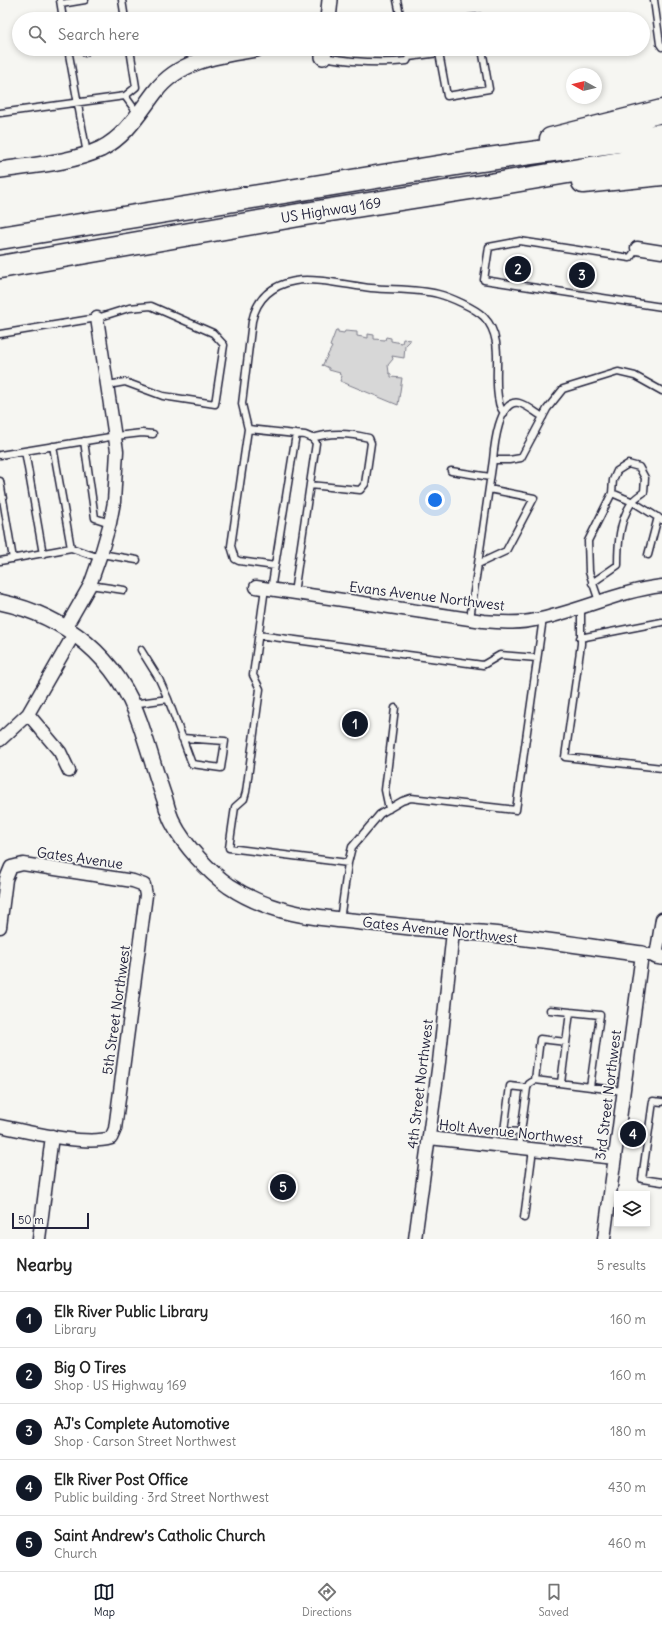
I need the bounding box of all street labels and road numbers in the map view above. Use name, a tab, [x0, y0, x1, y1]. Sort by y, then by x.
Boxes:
street label: US Highway 169	[279, 193, 383, 227]
street label: Evans Avenue Northwest	[348, 578, 506, 614]
street label: Gates Avenue	[36, 843, 124, 873]
street label: Gates Avenue Northwest	[362, 913, 519, 947]
street label: 5th Street Northwest	[98, 944, 134, 1076]
street label: 4th Street Northwest	[403, 1018, 437, 1150]
street label: 3rd Street Northwest	[591, 1029, 625, 1161]
street label: Holt Avenue Northwest	[438, 1115, 584, 1149]

